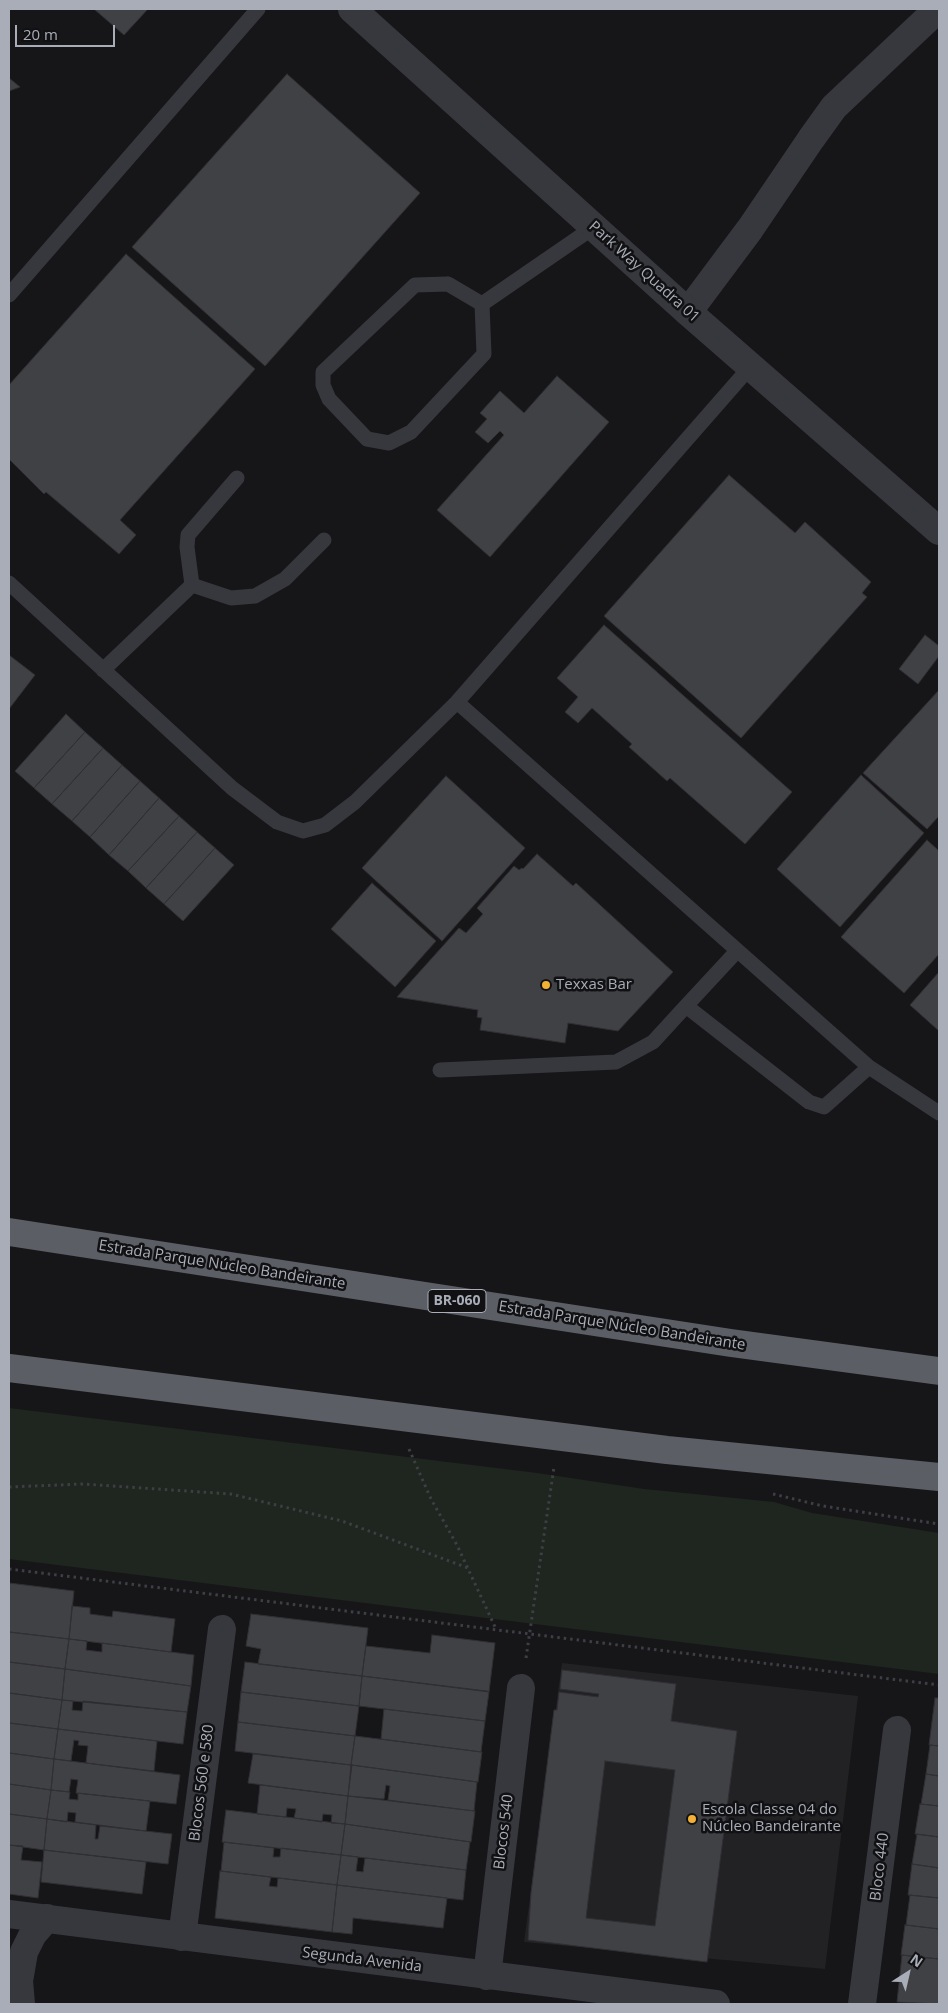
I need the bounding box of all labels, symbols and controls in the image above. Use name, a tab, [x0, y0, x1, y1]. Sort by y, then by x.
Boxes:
scale bar	[18, 15, 118, 47]
text: 20 m	[23, 24, 58, 44]
street label: Park Way Quadra 01	[585, 218, 703, 326]
place label: Texxas Bar	[556, 976, 632, 994]
marker: Texxas Bar	[540, 979, 552, 991]
street label: Estrada Parque Núcleo Bandeirante	[97, 1237, 347, 1293]
road number: BR-060	[428, 1290, 486, 1312]
street label: Estrada Parque Núcleo Bandeirante	[497, 1298, 747, 1354]
street label: Blocos 560 e 580	[186, 1724, 218, 1842]
street label: Blocos 540	[490, 1793, 518, 1871]
place label: Escola Classe 04 do Núcleo Bandeirante	[702, 1801, 841, 1836]
marker: Escola Classe 04 do Núcleo Bandeirante	[686, 1813, 698, 1825]
street label: Bloco 440	[867, 1832, 893, 1902]
street label: Segunda Avenida	[301, 1944, 423, 1976]
north arrow	[883, 1948, 933, 1998]
text: N	[907, 1949, 927, 1971]

